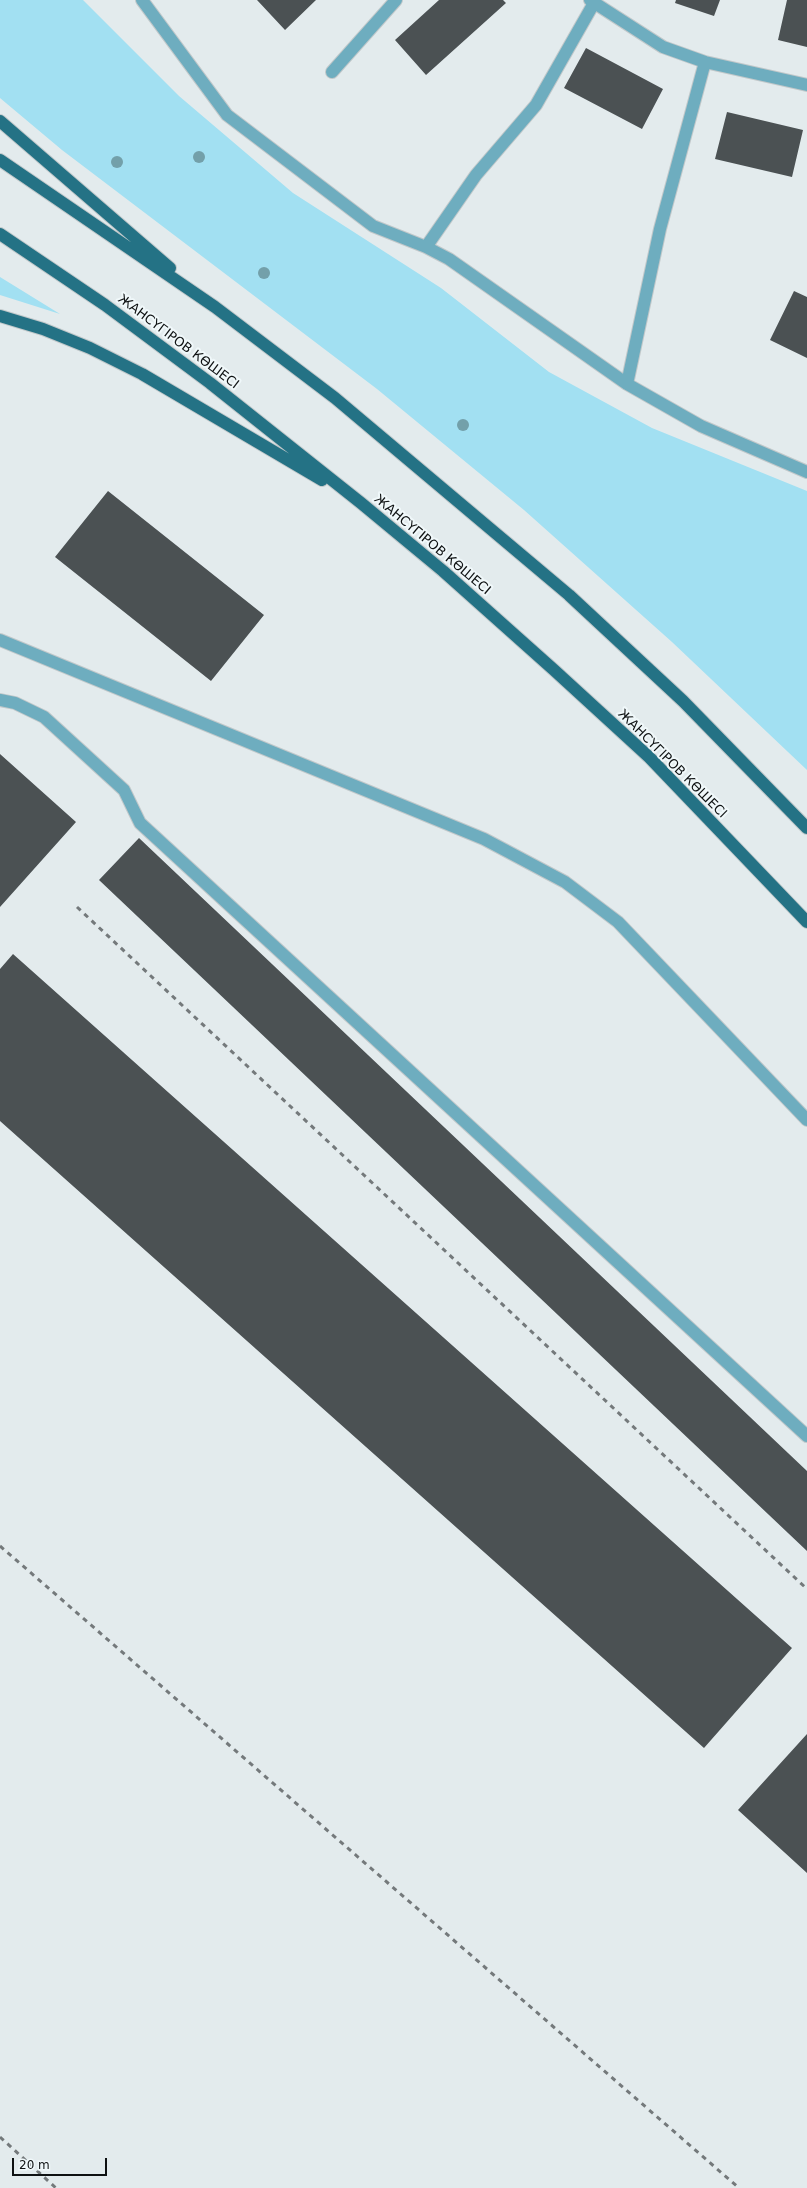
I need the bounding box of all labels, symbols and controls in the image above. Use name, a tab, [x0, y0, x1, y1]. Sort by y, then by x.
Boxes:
street label: ЖАНСҮГІРОВ КӨШЕСІ	[115, 292, 241, 392]
street label: ЖАНСҮГІРОВ КӨШЕСІ	[371, 492, 493, 598]
street label: ЖАНСҮГІРОВ КӨШЕСІ	[614, 706, 730, 822]
scale bar	[14, 2150, 109, 2176]
text: 20 m	[19, 2158, 50, 2172]

